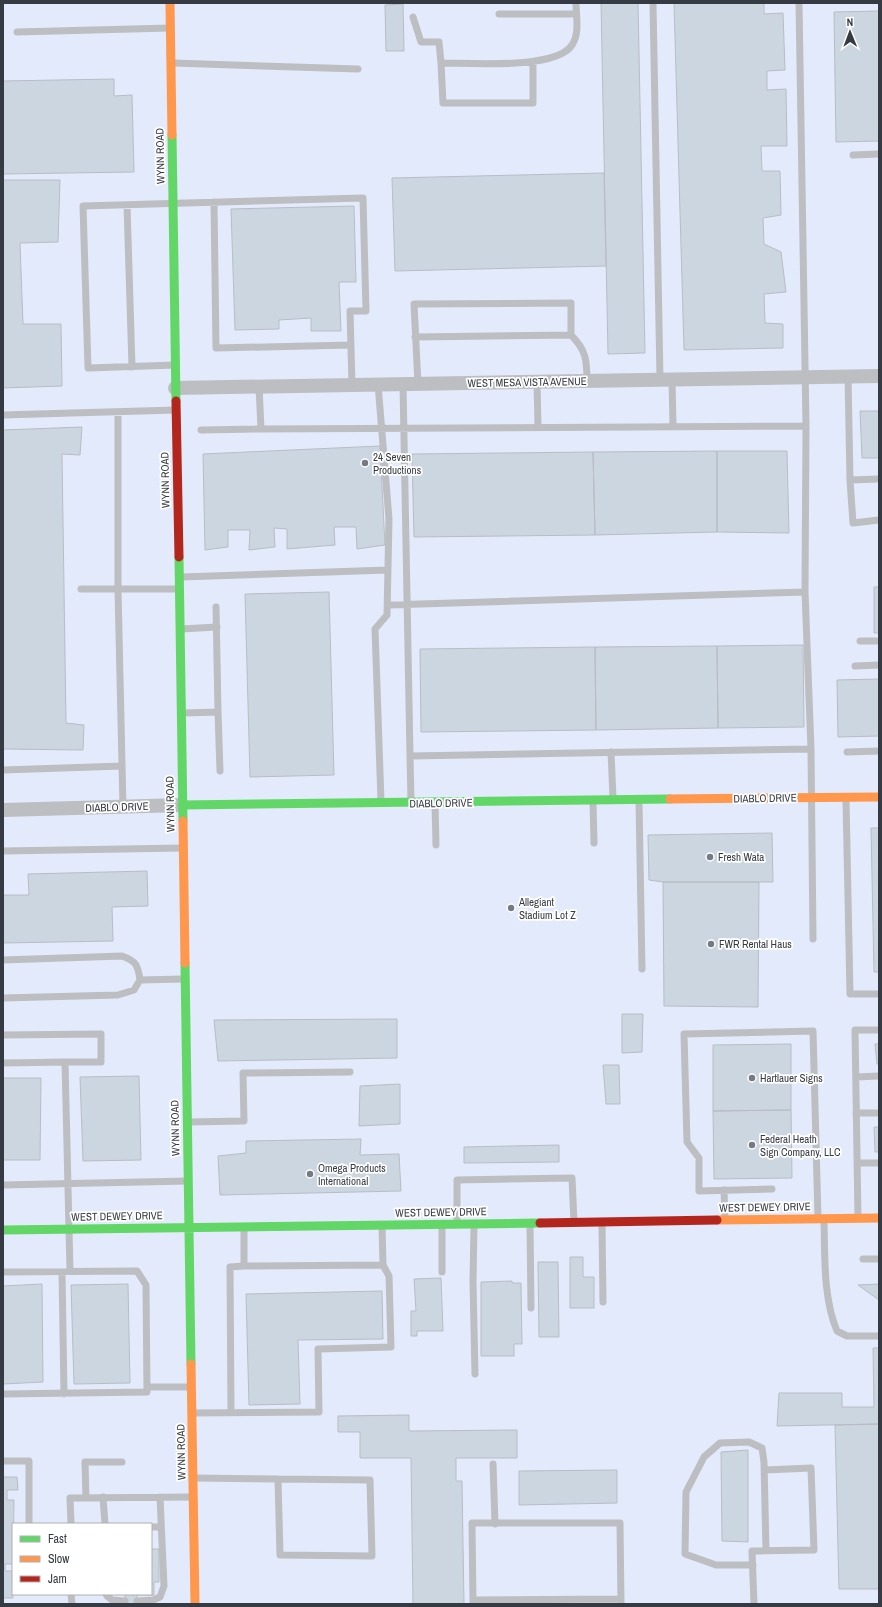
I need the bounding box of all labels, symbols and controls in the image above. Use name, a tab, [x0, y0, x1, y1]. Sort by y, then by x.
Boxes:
north arrow	[830, 12, 870, 52]
text: N	[846, 15, 853, 29]
street label: WYNN ROAD	[153, 128, 167, 184]
street label: WEST MESA VISTA AVENUE	[467, 374, 587, 390]
place label: 24 Seven Productions	[373, 450, 422, 477]
street label: WYNN ROAD	[158, 452, 172, 508]
marker: 24 Seven Productions	[360, 458, 370, 468]
street label: WYNN ROAD	[163, 776, 177, 832]
street label: DIABLO DRIVE	[733, 790, 797, 806]
street label: DIABLO DRIVE	[409, 795, 473, 811]
street label: DIABLO DRIVE	[85, 799, 149, 815]
place label: Fresh Wata	[718, 850, 764, 864]
marker: Fresh Wata	[705, 852, 715, 862]
place label: Allegiant Stadium Lot Z	[518, 895, 576, 922]
marker: Allegiant Stadium Lot Z	[506, 903, 516, 913]
place label: FWR Rental Haus	[719, 937, 792, 951]
marker: FWR Rental Haus	[706, 939, 716, 949]
place label: Hartlauer Signs	[760, 1071, 823, 1085]
marker: Hartlauer Signs	[747, 1073, 757, 1083]
street label: WYNN ROAD	[168, 1100, 182, 1156]
place label: Federal Heath Sign Company, LLC	[760, 1132, 841, 1159]
marker: Federal Heath Sign Company, LLC	[747, 1140, 757, 1150]
place label: Omega Products International	[318, 1161, 386, 1188]
marker: Omega Products International	[305, 1169, 315, 1179]
street label: WEST DEWEY DRIVE	[719, 1199, 811, 1215]
street label: WEST DEWEY DRIVE	[395, 1204, 487, 1220]
street label: WEST DEWEY DRIVE	[71, 1208, 163, 1224]
street label: WYNN ROAD	[174, 1424, 188, 1480]
legend	[12, 1523, 152, 1595]
text: Fast	[48, 1531, 67, 1547]
text: Slow	[48, 1551, 70, 1567]
text: Jam	[48, 1571, 67, 1587]

